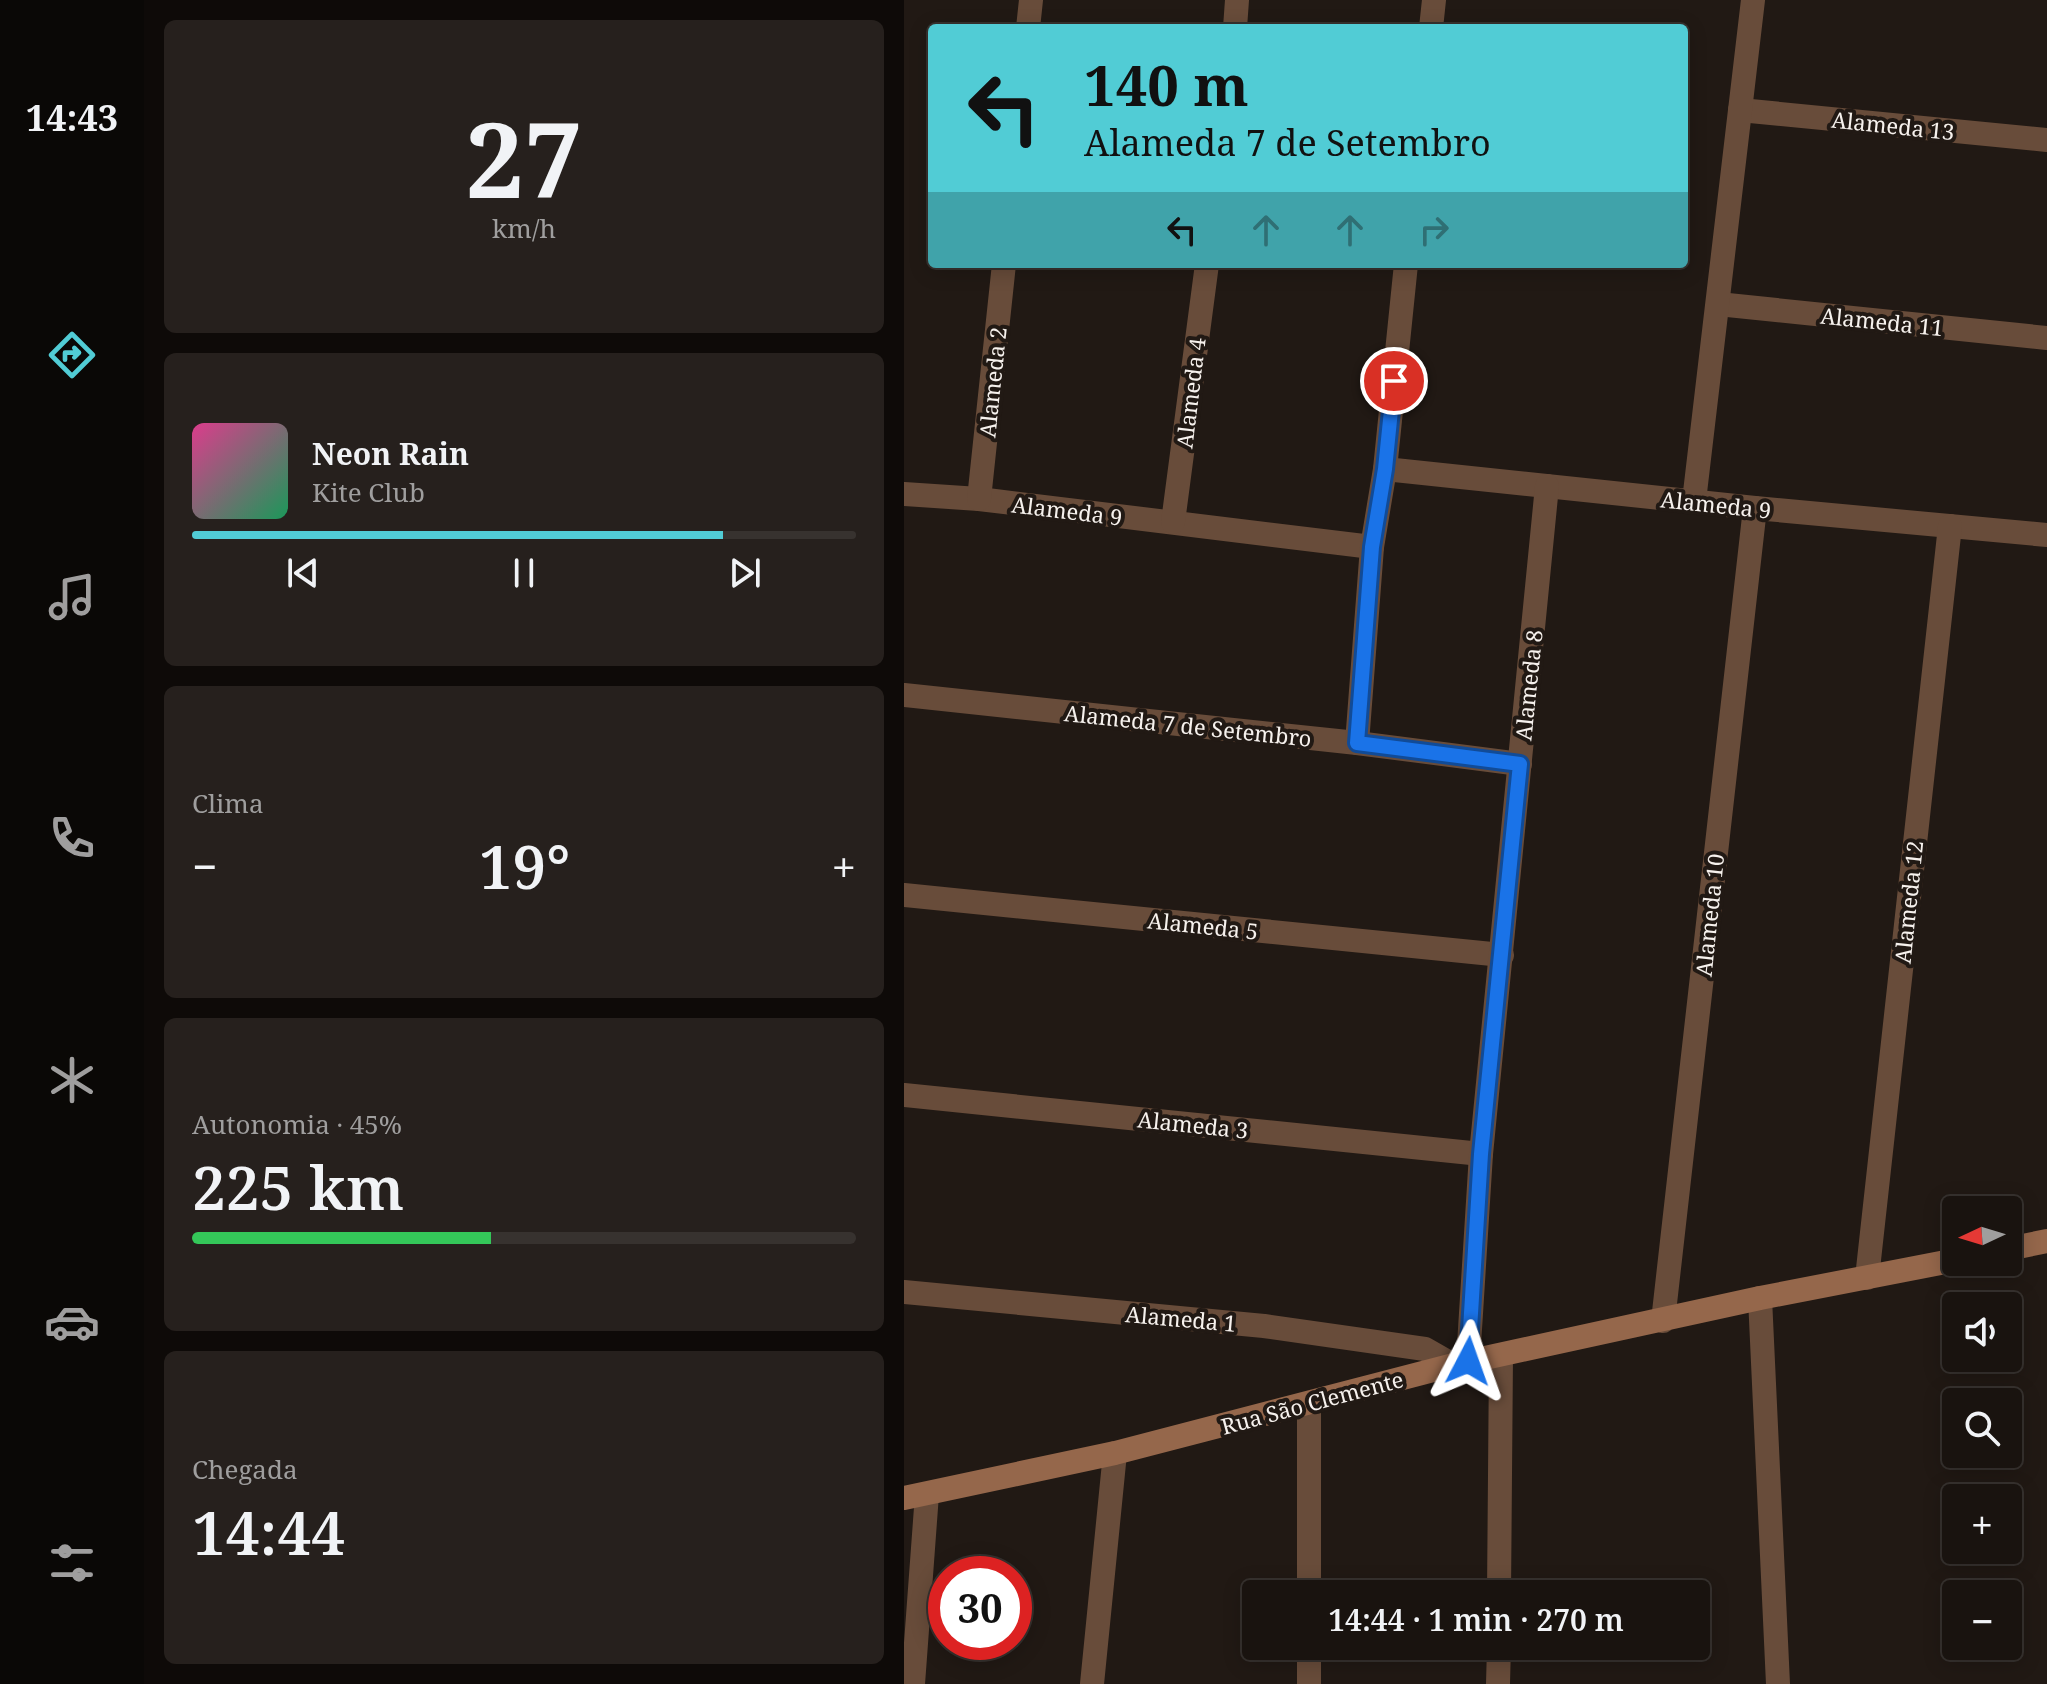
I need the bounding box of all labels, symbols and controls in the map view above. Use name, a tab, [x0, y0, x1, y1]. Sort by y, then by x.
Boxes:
text: 140 m	[1084, 46, 1249, 122]
icon: left	[952, 56, 1056, 160]
text: 27	[465, 87, 583, 228]
text: 14:43	[26, 93, 118, 142]
street label: Alameda 13	[1830, 104, 1956, 146]
text: Alameda 7 de Setembro	[1084, 118, 1491, 167]
icon: left	[1160, 208, 1204, 252]
icon: ahead	[1244, 208, 1288, 252]
icon: ahead	[1328, 208, 1372, 252]
icon: right	[1412, 208, 1456, 252]
text: km/h	[492, 210, 556, 246]
street label: Alameda 11	[1819, 300, 1945, 342]
street label: Alameda 2	[971, 325, 1013, 439]
icon: directions	[44, 327, 100, 383]
street label: Alameda 4	[1168, 336, 1212, 450]
pin	[1360, 347, 1428, 415]
icon: arrive	[1372, 359, 1416, 403]
text: Neon Rain	[312, 433, 469, 474]
text: Kite Club	[312, 474, 425, 510]
street label: Alameda 9	[1659, 483, 1773, 525]
street label: Alameda 9	[1010, 488, 1124, 532]
icon: previous	[281, 551, 325, 595]
icon: pause	[502, 551, 546, 595]
icon: next	[723, 551, 767, 595]
icon: music	[44, 569, 100, 625]
street label: Alameda 8	[1507, 628, 1549, 742]
street label: Alameda 7 de Setembro	[1063, 697, 1313, 753]
text: Clima	[192, 785, 264, 821]
icon: phone	[44, 810, 100, 866]
text: 19°	[479, 825, 570, 907]
text: −	[192, 836, 217, 896]
text: +	[831, 836, 856, 896]
street label: Alameda 12	[1887, 839, 1929, 965]
street label: Alameda 10	[1688, 852, 1730, 978]
street label: Alameda 5	[1146, 904, 1260, 946]
icon: climate	[44, 1052, 100, 1108]
street label: Alameda 3	[1136, 1103, 1250, 1145]
text: Autonomia · 45%	[192, 1106, 402, 1142]
text: 225 km	[192, 1146, 404, 1228]
north arrow	[1942, 1196, 2022, 1276]
map controls	[1942, 1196, 2022, 1660]
button: sound	[1942, 1292, 2022, 1372]
icon: car	[44, 1294, 100, 1350]
street label: Alameda 1	[1124, 1298, 1238, 1338]
position arrow	[1426, 1319, 1510, 1403]
street label: Rua São Clemente	[1217, 1363, 1407, 1441]
button: search	[1942, 1388, 2022, 1468]
text: Chegada	[192, 1451, 298, 1487]
button: +	[1942, 1484, 2022, 1564]
text: 14:44	[192, 1491, 345, 1573]
icon: filters	[44, 1535, 100, 1591]
speed limit sign: 30	[928, 1556, 1032, 1660]
button: −	[1942, 1580, 2022, 1660]
text: 14:44 · 1 min · 270 m	[1328, 1599, 1624, 1640]

